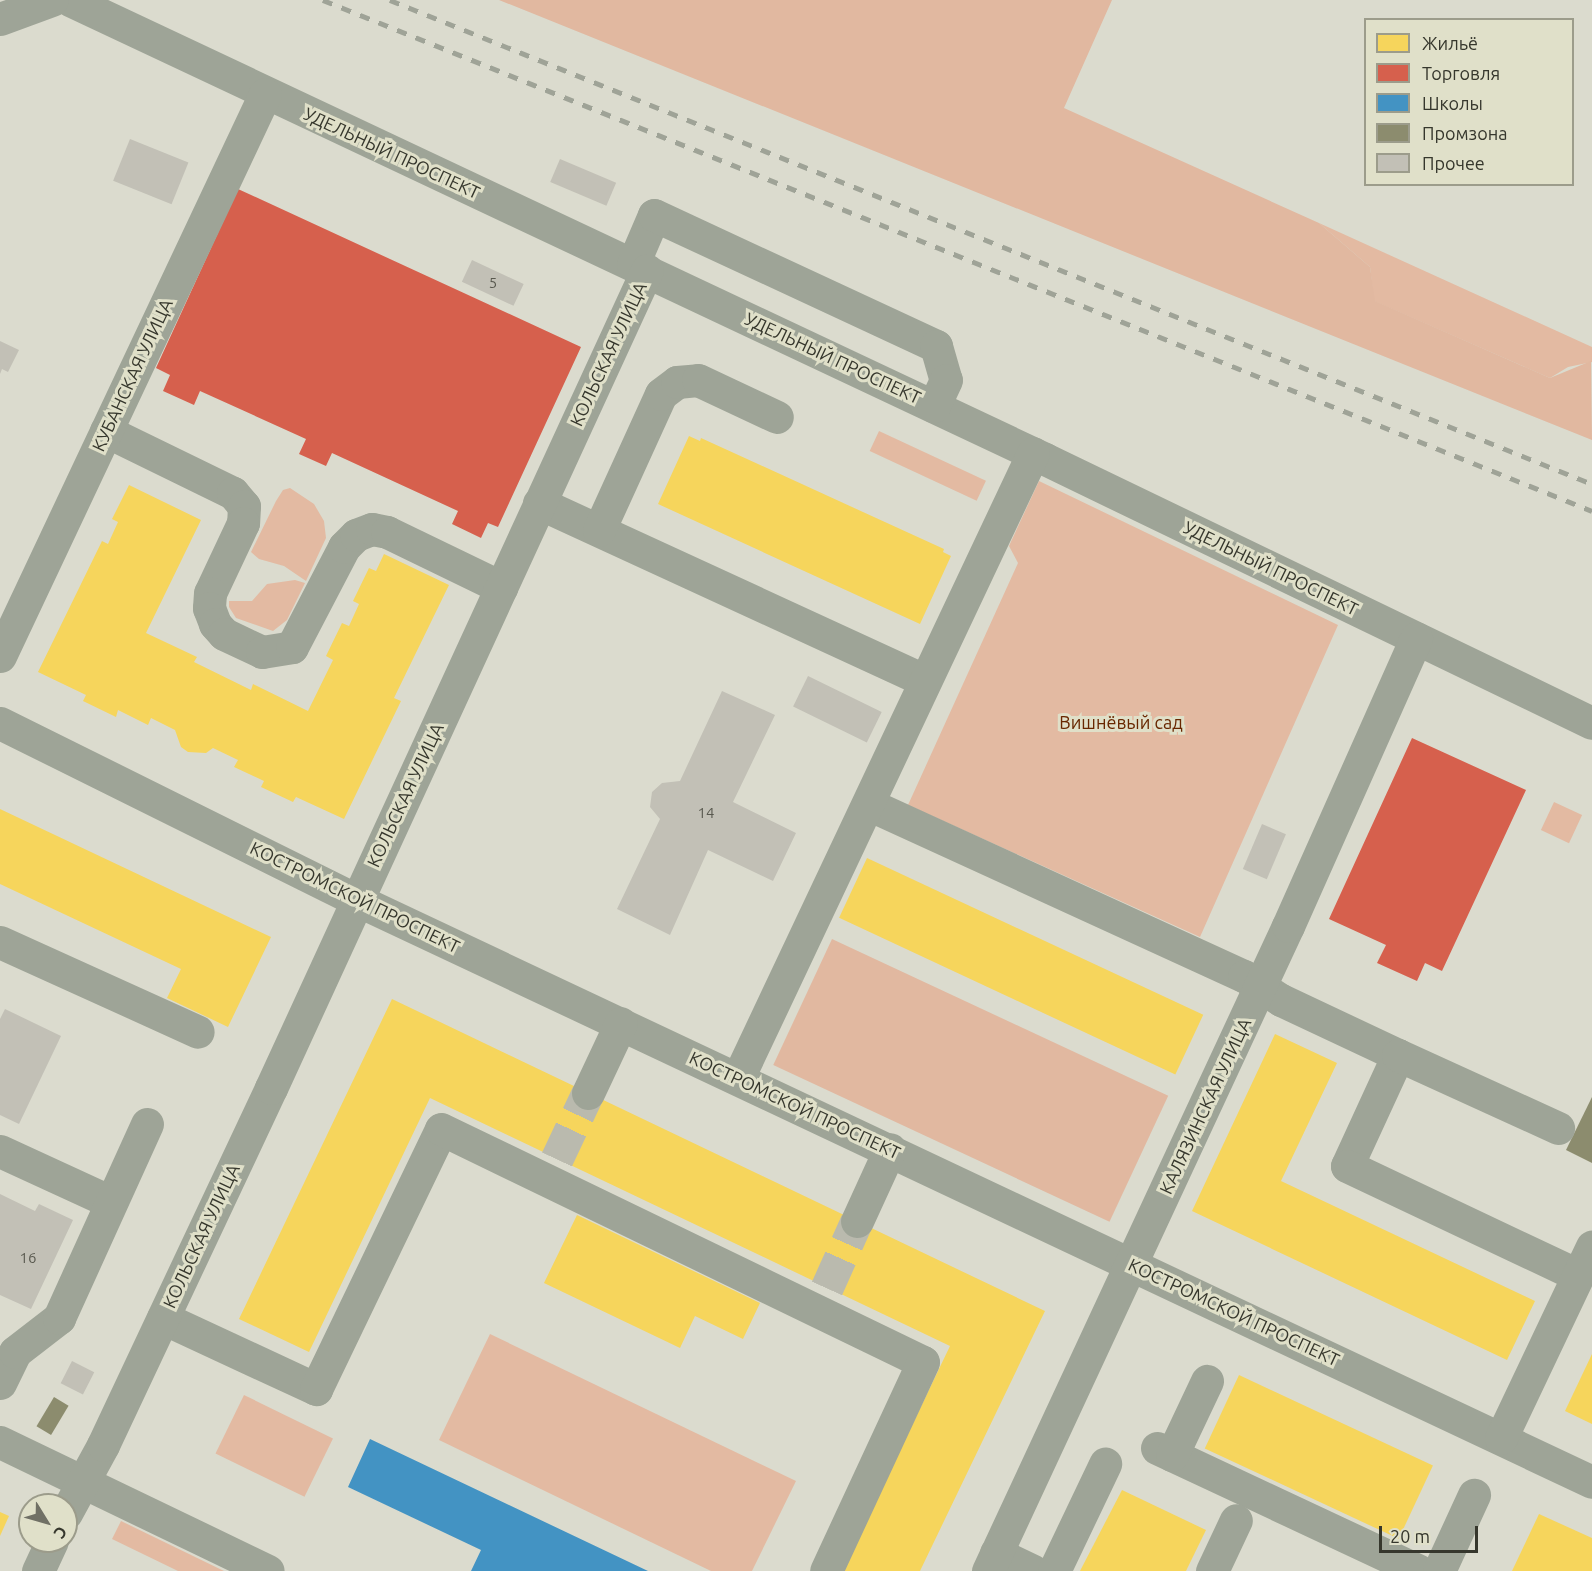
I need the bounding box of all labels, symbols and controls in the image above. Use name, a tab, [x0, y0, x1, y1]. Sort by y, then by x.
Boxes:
legend	[1364, 18, 1574, 186]
text: Жильё	[1422, 33, 1478, 53]
text: Торговля	[1422, 63, 1500, 83]
text: Школы	[1422, 93, 1483, 113]
street label: УДЕЛЬНЫЙ ПРОСПЕКТ	[301, 103, 483, 203]
text: Промзона	[1422, 123, 1507, 143]
text: Прочее	[1422, 153, 1485, 173]
house number: 5	[489, 274, 497, 292]
street label: КОЛЬСКАЯ УЛИЦА	[565, 278, 651, 430]
street label: КУБАНСКАЯ УЛИЦА	[87, 295, 177, 455]
street label: УДЕЛЬНЫЙ ПРОСПЕКТ	[742, 308, 924, 408]
street label: УДЕЛЬНЫЙ ПРОСПЕКТ	[1180, 516, 1362, 620]
park label: Вишнёвый сад	[1059, 711, 1183, 733]
street label: КОЛЬСКАЯ УЛИЦА	[362, 719, 448, 871]
house number: 14	[698, 804, 714, 822]
street label: КОСТРОМСКОЙ ПРОСПЕКТ	[247, 837, 463, 957]
street label: КАЛЯЗИНСКАЯ УЛИЦА	[1155, 1015, 1255, 1197]
street label: КОСТРОМСКОЙ ПРОСПЕКТ	[686, 1046, 904, 1164]
street label: КОЛЬСКАЯ УЛИЦА	[158, 1160, 244, 1312]
house number: 16	[20, 1249, 36, 1267]
street label: КОСТРОМСКОЙ ПРОСПЕКТ	[1125, 1253, 1343, 1371]
north arrow	[18, 1493, 78, 1553]
scale bar	[1382, 1514, 1481, 1552]
text: С	[51, 1523, 71, 1542]
text: 20 m	[1390, 1526, 1430, 1546]

